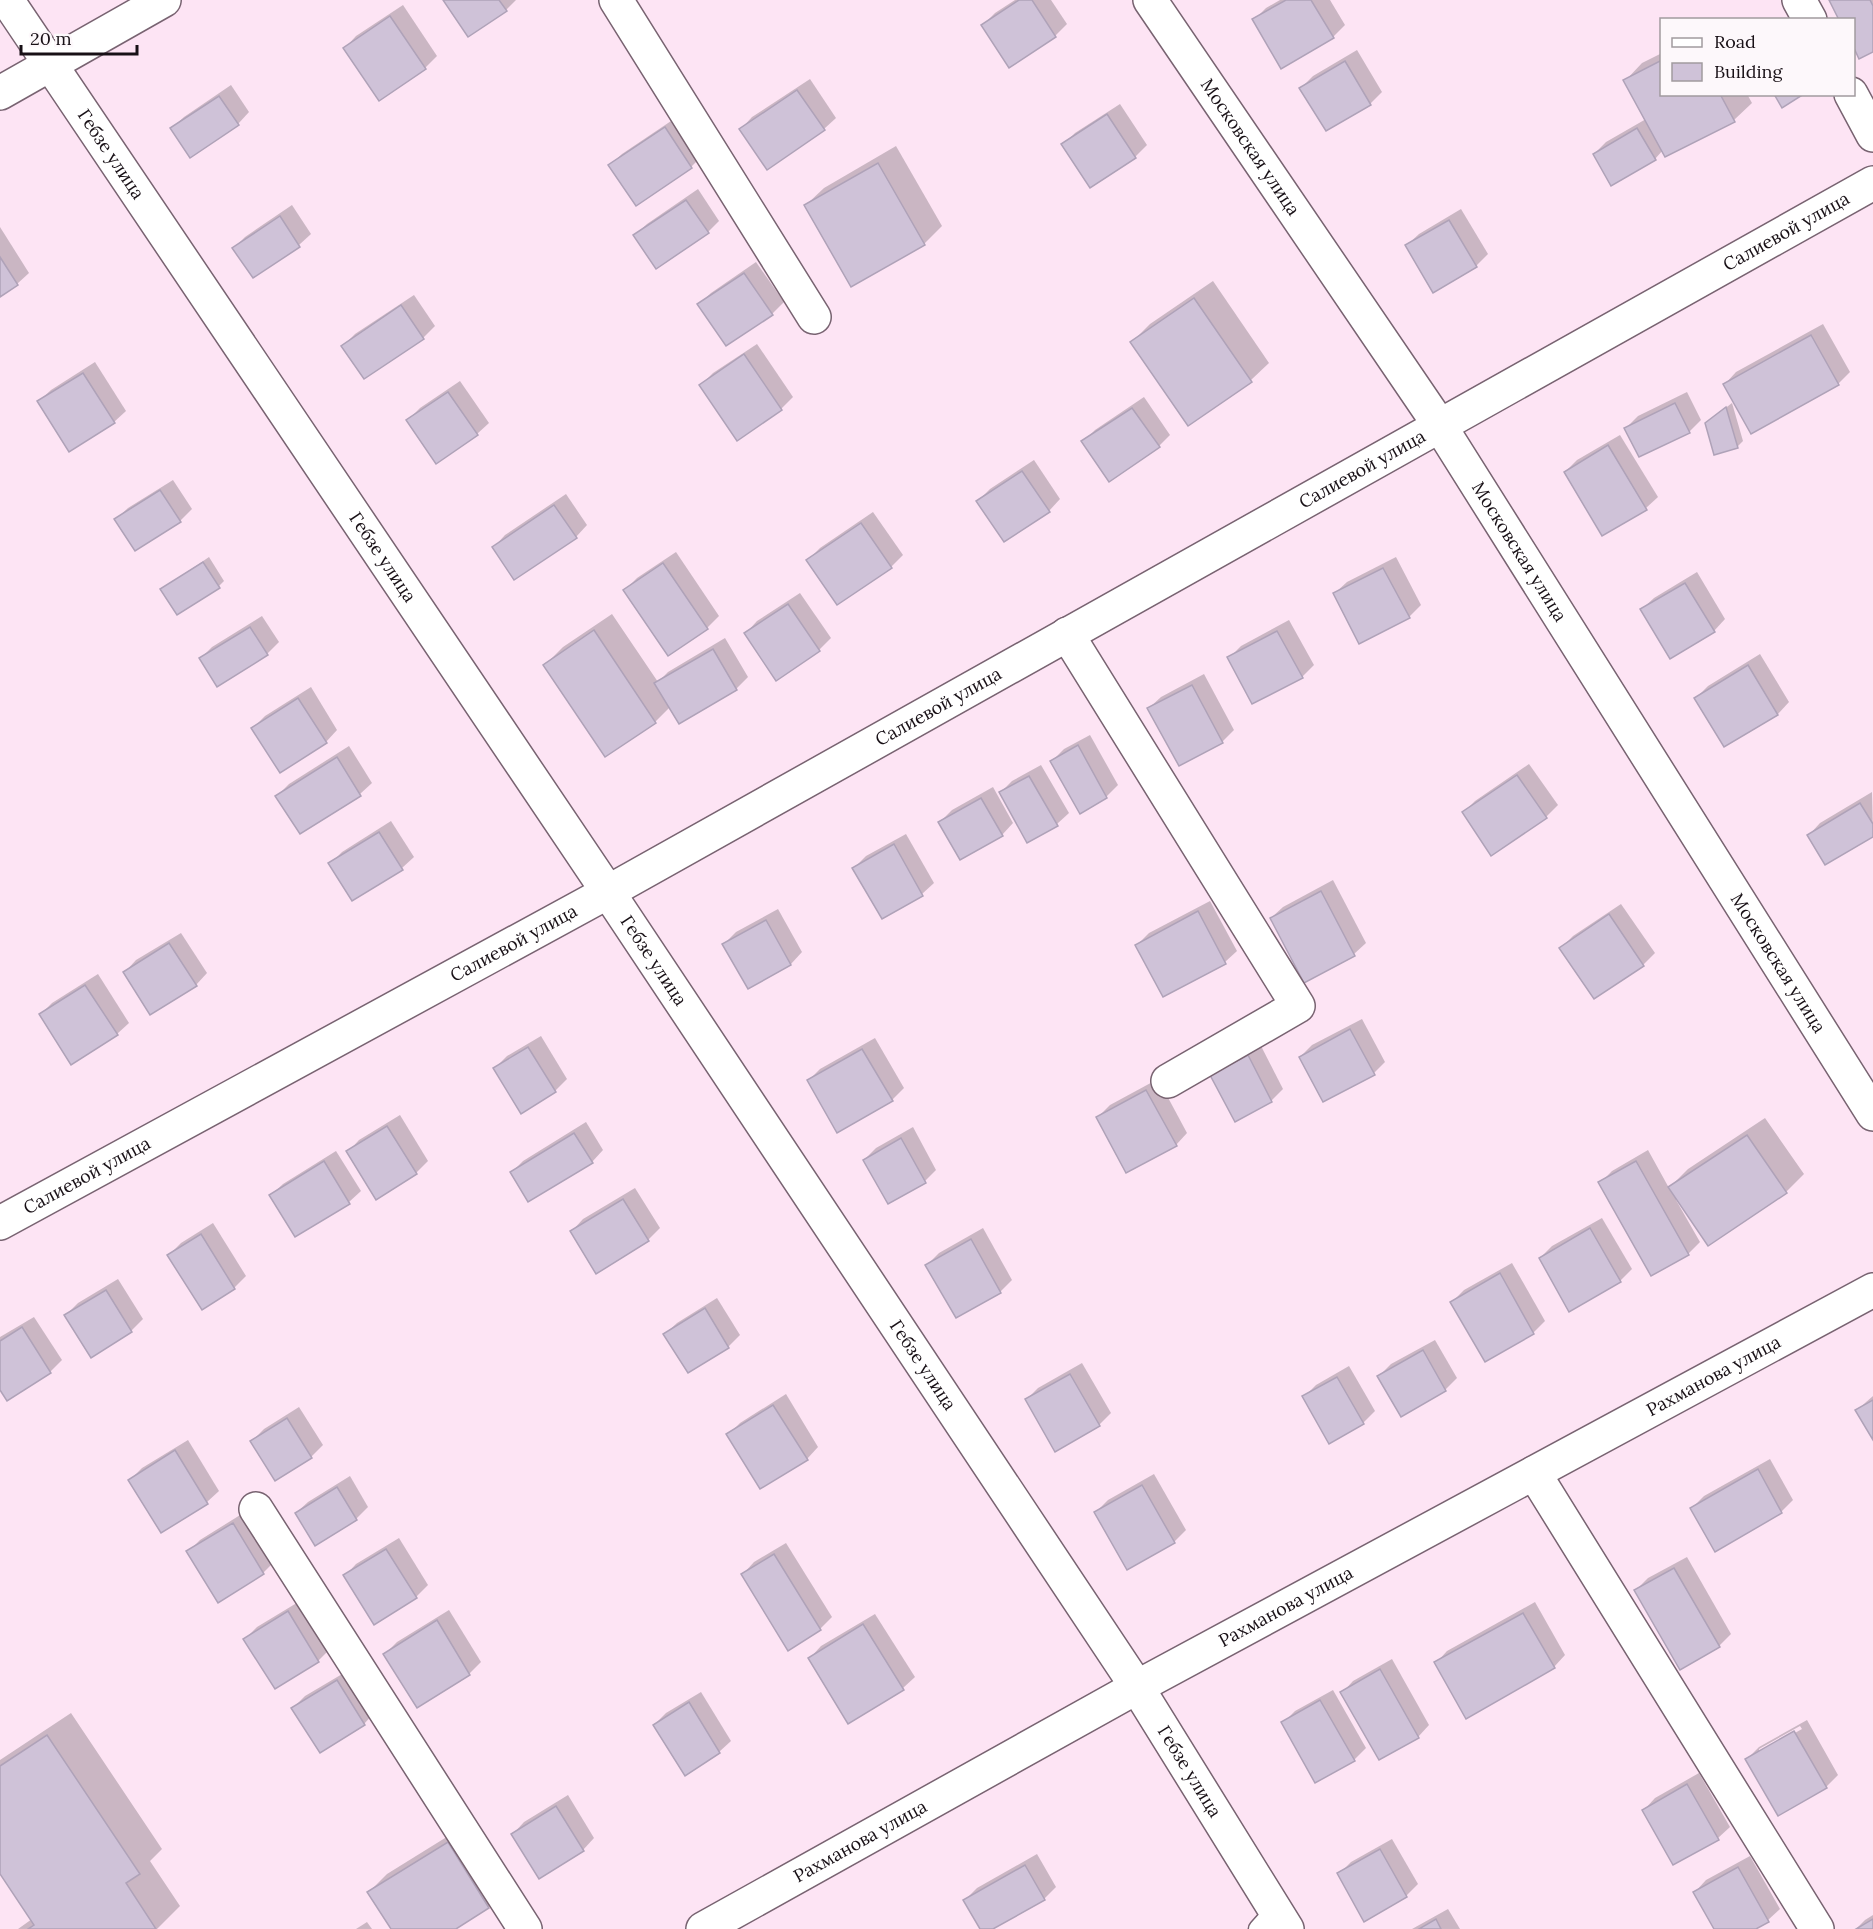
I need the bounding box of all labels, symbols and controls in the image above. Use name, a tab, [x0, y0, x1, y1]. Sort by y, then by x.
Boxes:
scale bar	[21, 18, 136, 56]
legend	[1660, 18, 1855, 96]
text: 20 m	[30, 27, 72, 50]
text: Road	[1714, 30, 1756, 53]
text: Building	[1714, 60, 1784, 83]
street label: Московская улица	[1196, 74, 1305, 220]
street label: Гебзе улица	[73, 104, 150, 204]
street label: Салиевой улица	[1719, 187, 1853, 276]
street label: Салиевой улица	[1295, 424, 1429, 513]
street label: Московская улица	[1467, 477, 1572, 626]
street label: Гебзе улица	[344, 507, 422, 607]
street label: Салиевой улица	[871, 662, 1005, 751]
street label: Московская улица	[1726, 889, 1831, 1037]
street label: Салиевой улица	[446, 899, 581, 987]
street label: Гебзе улица	[616, 911, 692, 1010]
street label: Салиевой улица	[19, 1131, 154, 1219]
street label: Гебзе улица	[885, 1315, 962, 1415]
street label: Рахманова улица	[1642, 1330, 1784, 1421]
street label: Рахманова улица	[1214, 1561, 1357, 1652]
street label: Гебзе улица	[1153, 1721, 1227, 1822]
street label: Рахманова улица	[789, 1794, 931, 1887]

